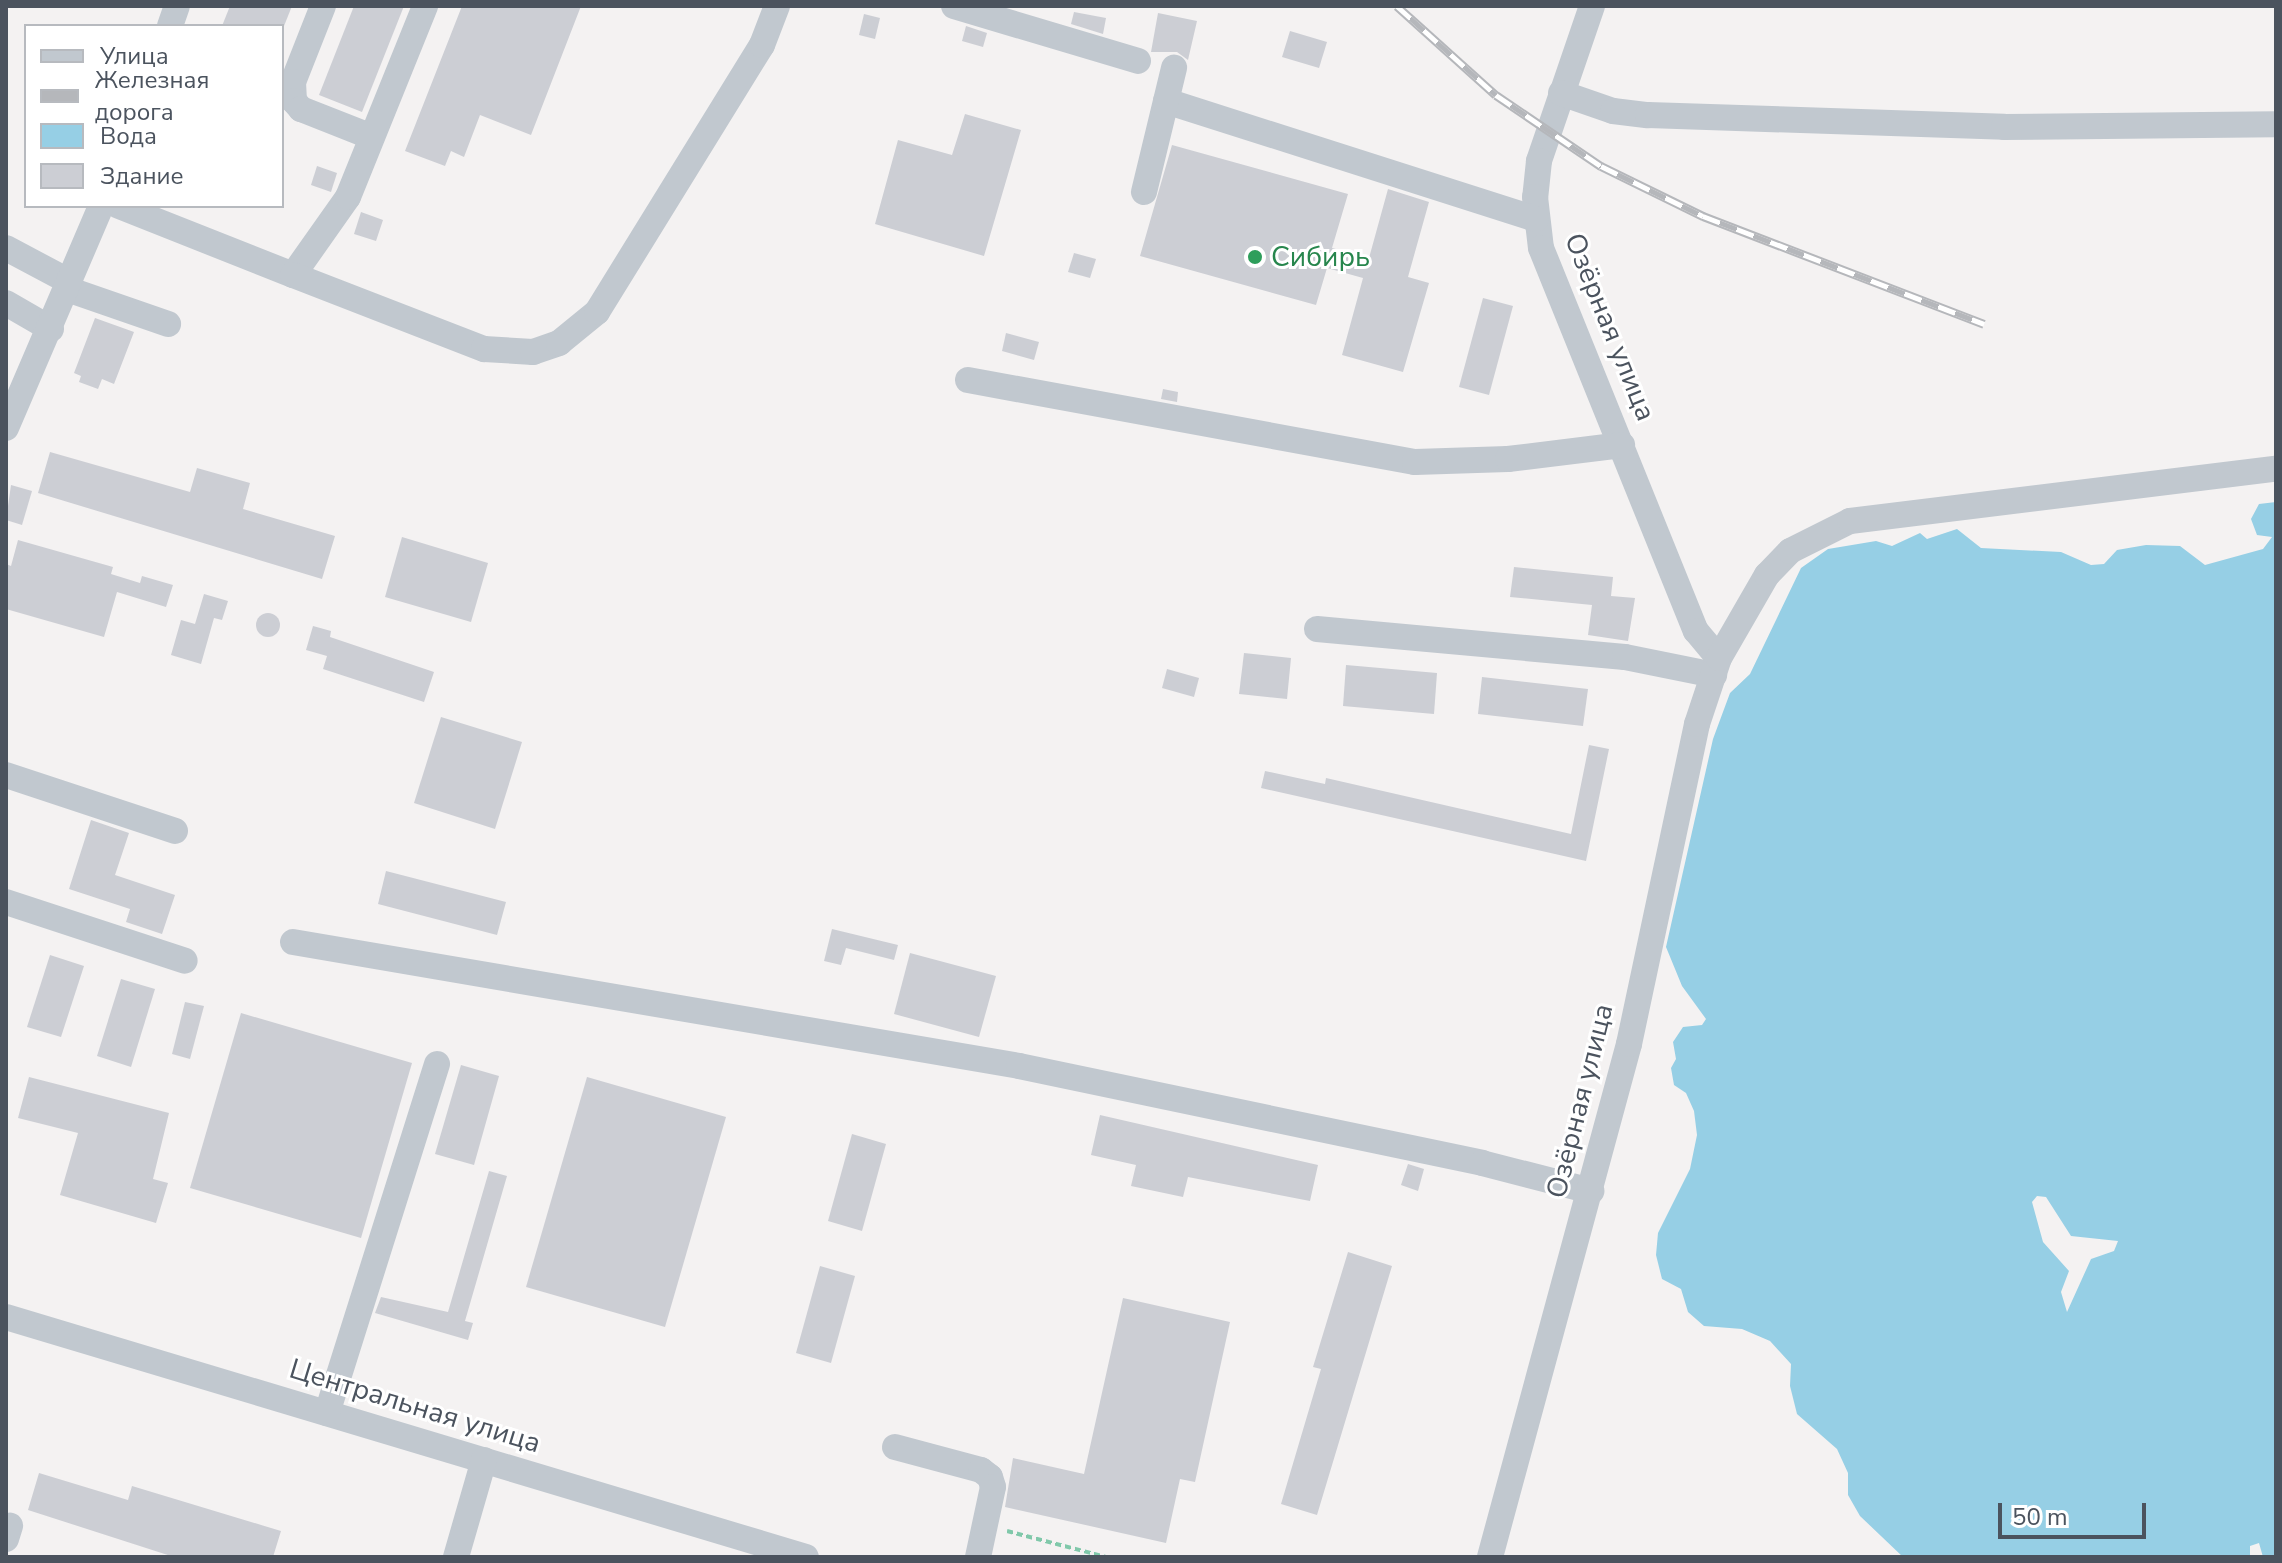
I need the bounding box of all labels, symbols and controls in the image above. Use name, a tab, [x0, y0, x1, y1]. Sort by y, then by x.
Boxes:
legend	[24, 24, 284, 208]
text: Улица	[100, 40, 169, 72]
text: Железная дорога	[95, 64, 209, 128]
text: Вода	[100, 120, 157, 152]
text: Здание	[100, 160, 184, 192]
street label: Озёрная улица	[1557, 228, 1663, 426]
place label: Сибирь	[1271, 240, 1370, 274]
marker: Сибирь	[1246, 248, 1264, 266]
street label: Озёрная улица	[1540, 1000, 1620, 1202]
street label: Центральная улица	[285, 1352, 545, 1460]
scale bar	[2002, 1487, 2150, 1537]
text: 50 m	[2012, 1501, 2068, 1533]

